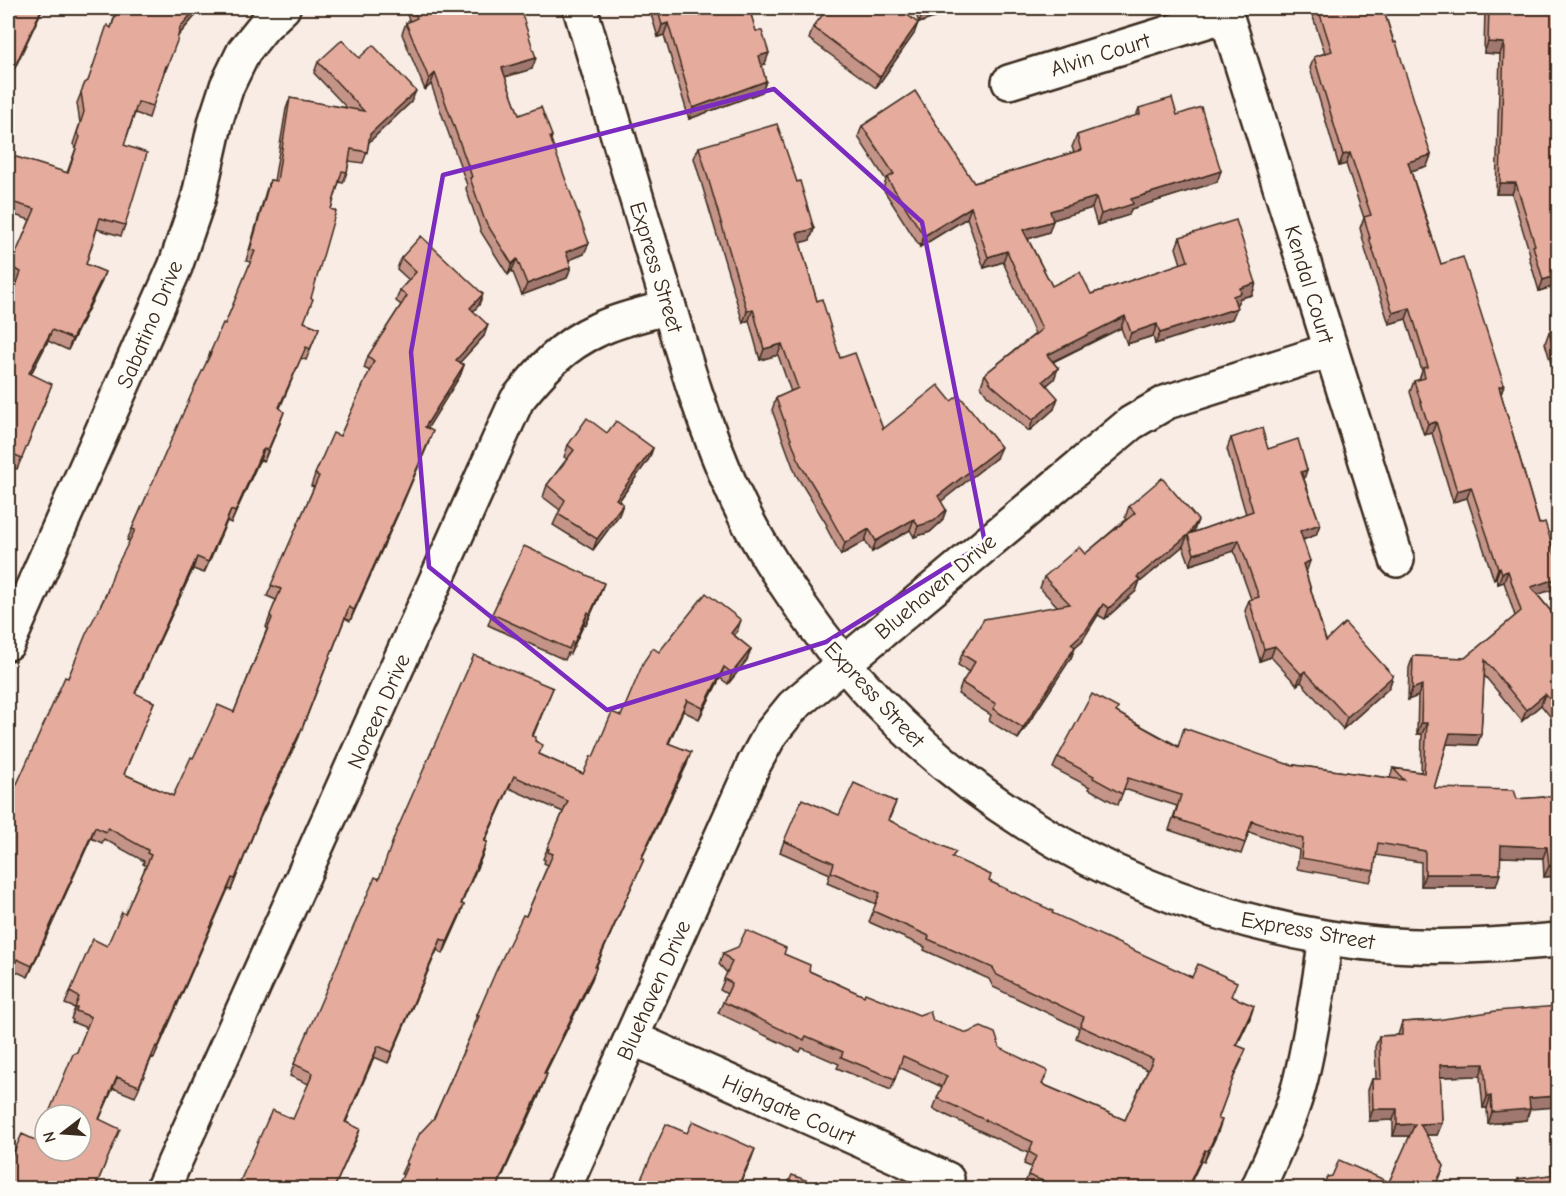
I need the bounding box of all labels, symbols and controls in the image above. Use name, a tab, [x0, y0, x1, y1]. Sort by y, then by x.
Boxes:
street label: Alvin Court	[1047, 27, 1154, 82]
street label: Express Street	[624, 199, 688, 337]
street label: Kendal Court	[1279, 222, 1340, 347]
street label: Sabatino Drive	[111, 257, 189, 392]
street label: Bluehaven Drive	[870, 528, 1002, 645]
street label: Express Street	[819, 636, 930, 754]
street label: Noreen Drive	[342, 650, 416, 773]
street label: Express Street	[1239, 906, 1377, 956]
street label: Bluehaven Drive	[611, 916, 696, 1064]
street label: Highgate Court	[718, 1069, 860, 1151]
north arrow	[33, 1103, 93, 1163]
text: N	[39, 1129, 60, 1145]

